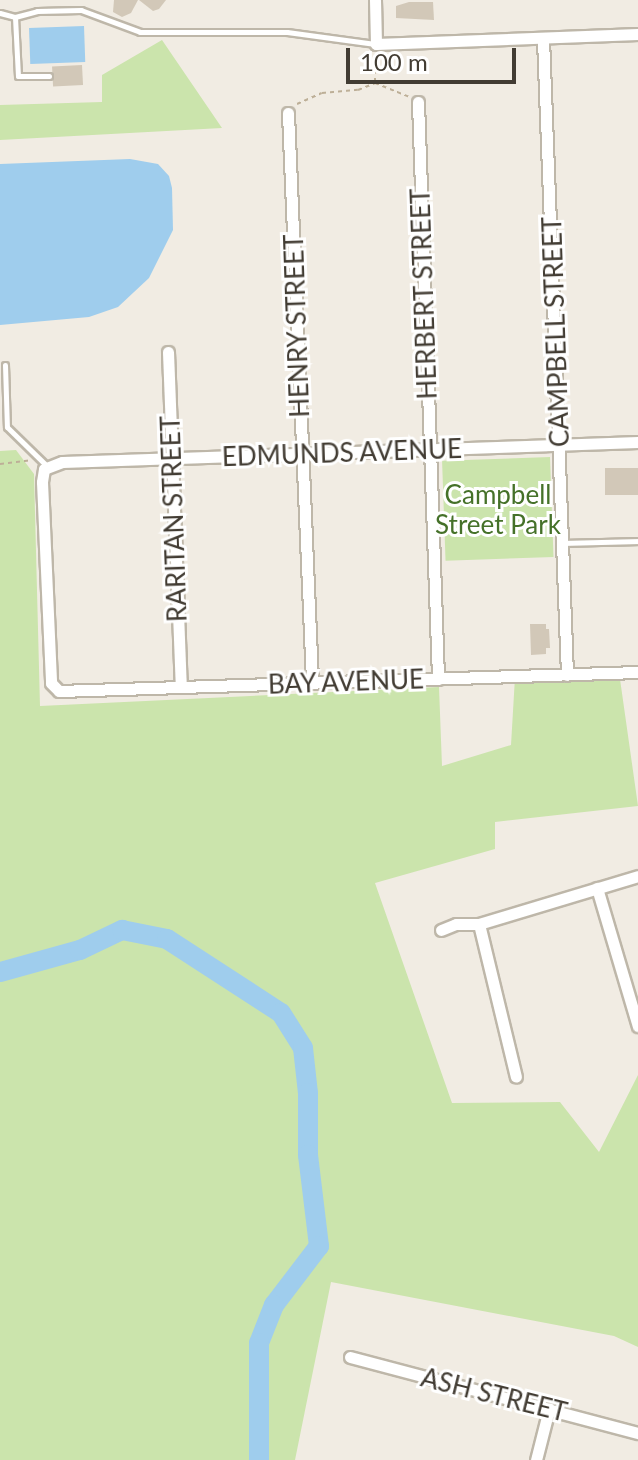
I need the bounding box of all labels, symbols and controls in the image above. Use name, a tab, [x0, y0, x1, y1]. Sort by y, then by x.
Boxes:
scale bar	[350, 32, 520, 82]
text: 100 m	[360, 47, 428, 76]
street label: HERBERT STREET	[405, 188, 443, 400]
street label: CAMPBELL STREET	[536, 216, 576, 448]
street label: HENRY STREET	[278, 233, 316, 419]
street label: RARITAN STREET	[155, 415, 193, 623]
street label: EDMUNDS AVENUE	[221, 433, 463, 473]
park label: Campbell Street Park	[435, 479, 561, 540]
street label: BAY AVENUE	[266, 664, 426, 700]
street label: ASH STREET	[418, 1362, 570, 1428]

